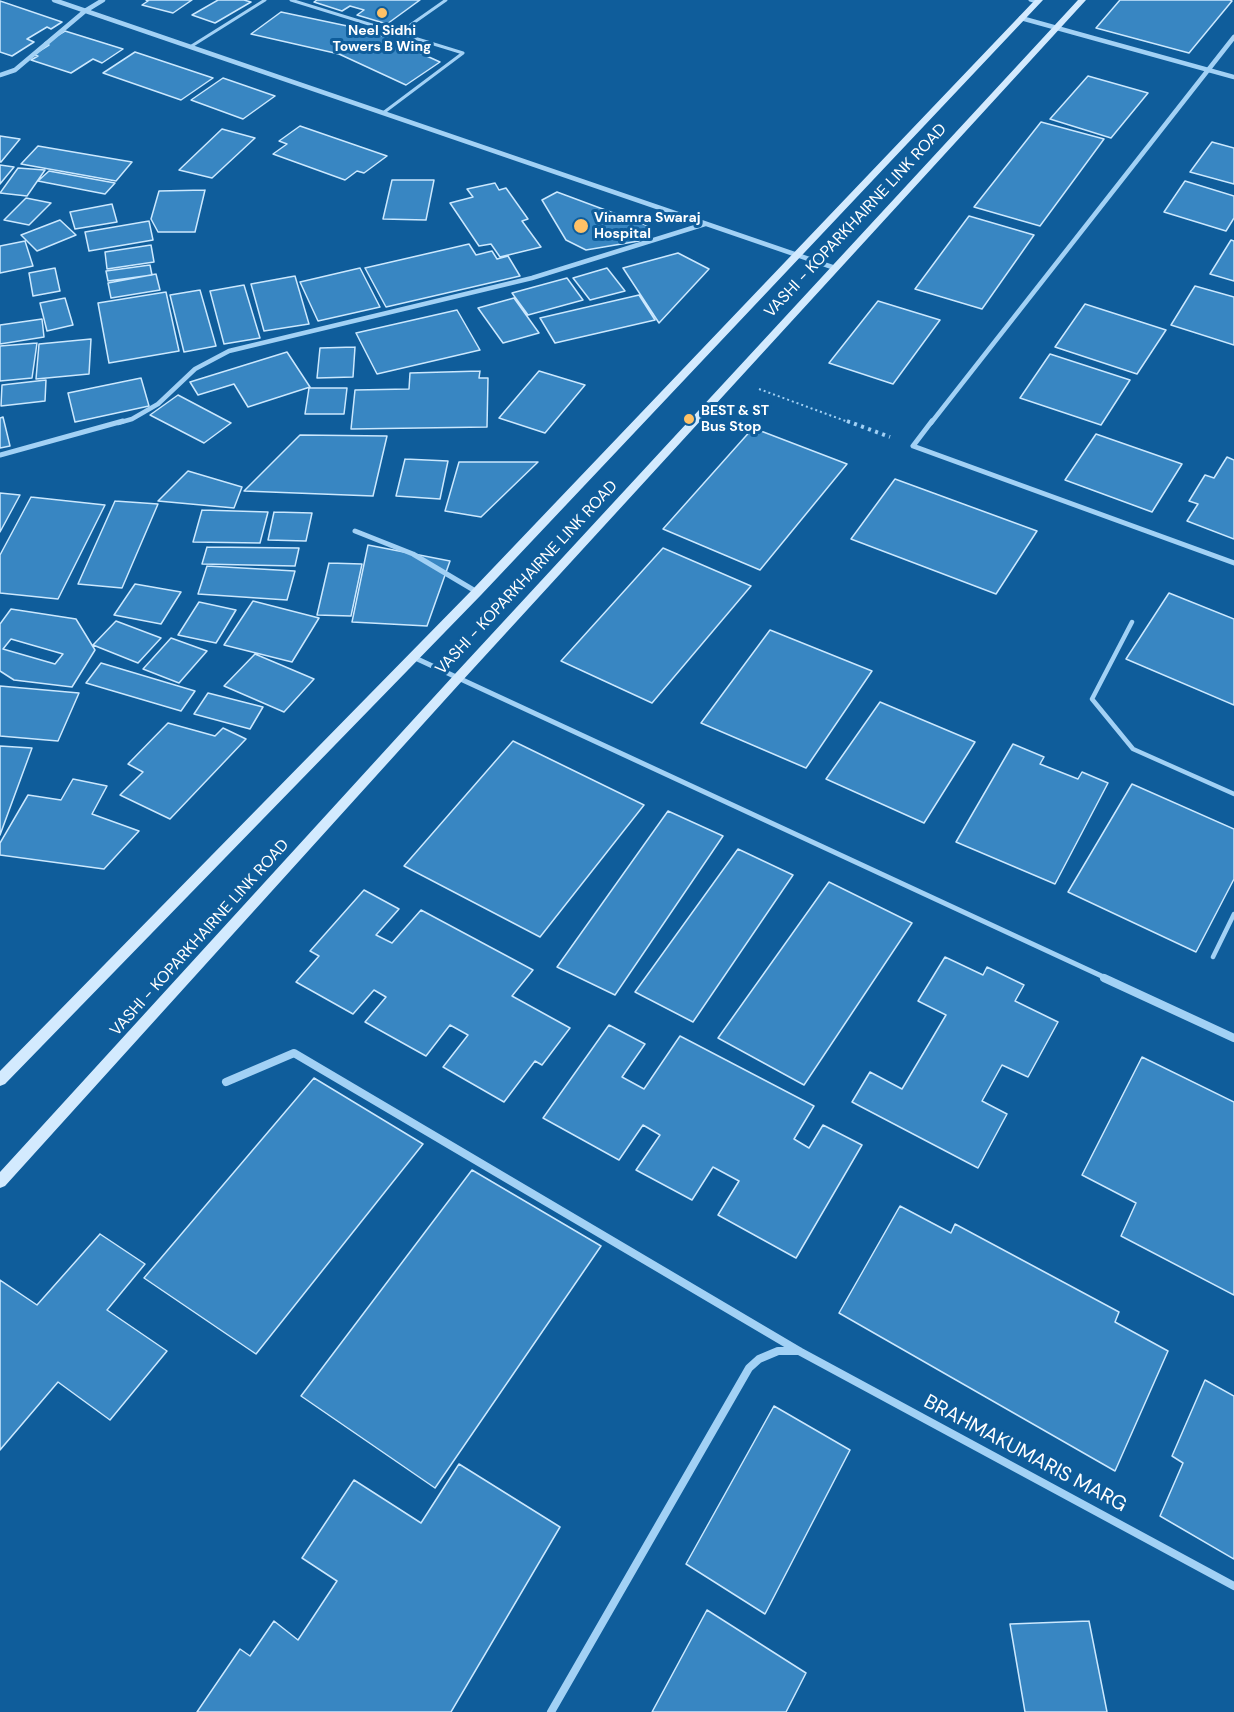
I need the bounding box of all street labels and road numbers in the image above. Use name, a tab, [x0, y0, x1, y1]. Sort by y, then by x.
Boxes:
street label: VASHI - KOPARKHAIRNE LINK ROAD	[761, 120, 951, 322]
street label: VASHI - KOPARKHAIRNE LINK ROAD	[432, 477, 622, 679]
street label: VASHI - KOPARKHAIRNE LINK ROAD	[107, 836, 293, 1040]
street label: BRAHMAKUMARIS MARG	[919, 1390, 1131, 1518]

